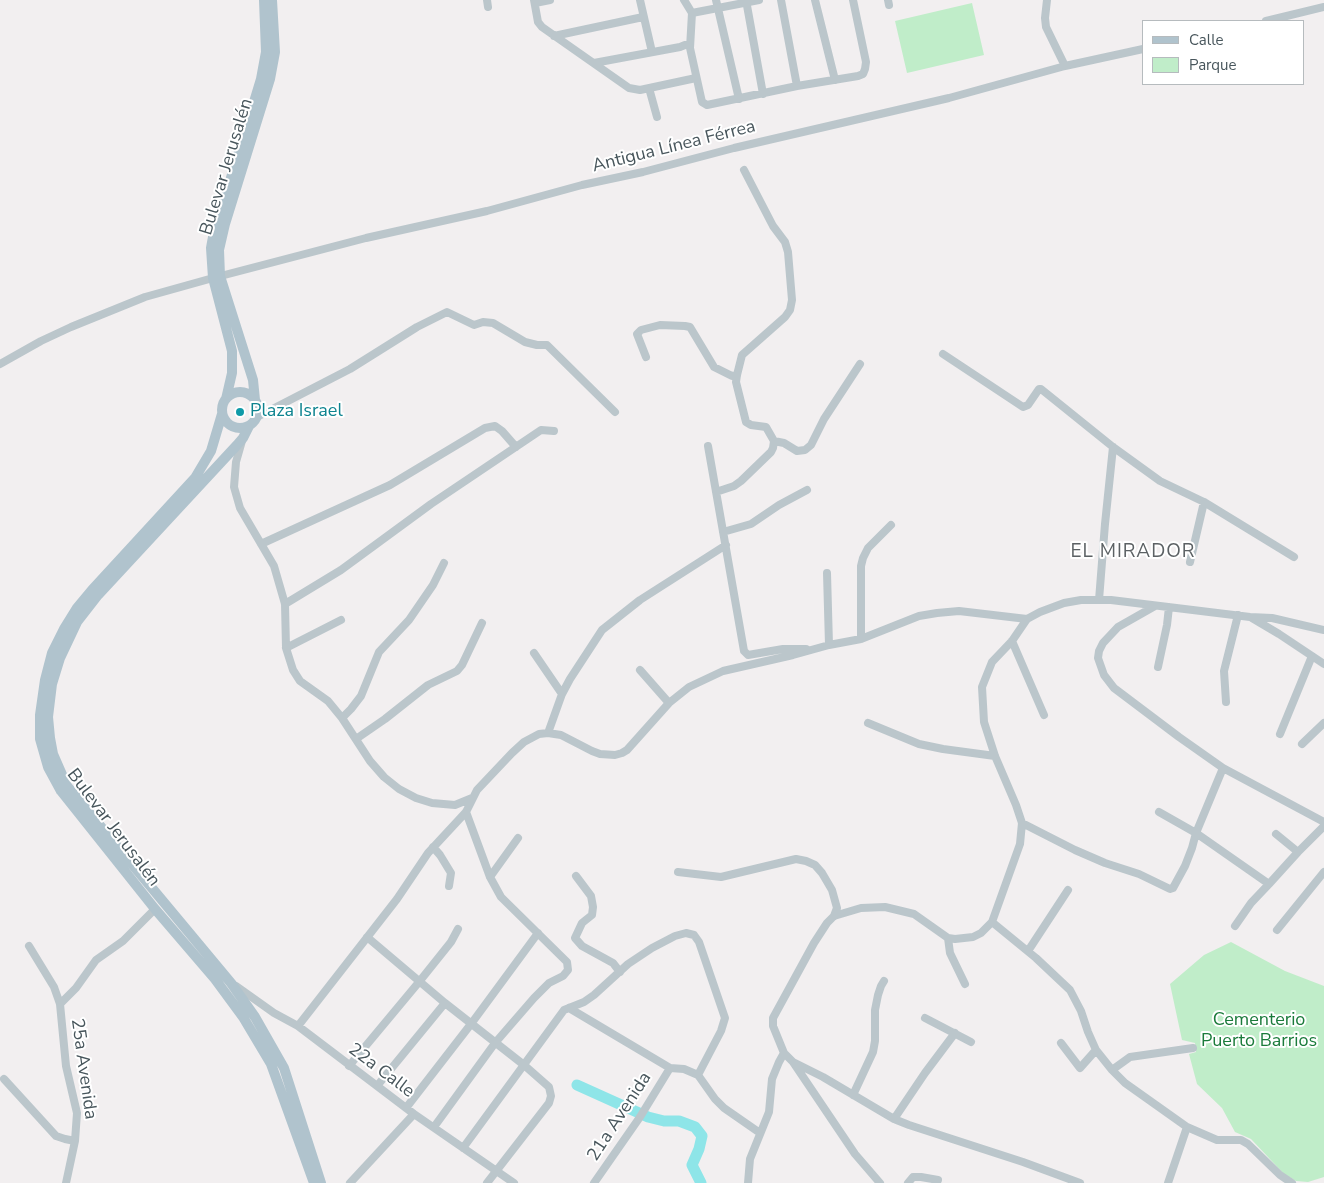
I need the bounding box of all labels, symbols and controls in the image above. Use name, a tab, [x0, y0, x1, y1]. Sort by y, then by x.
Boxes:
legend	[1142, 20, 1304, 85]
text: Calle	[1189, 30, 1224, 50]
text: Parque	[1189, 55, 1237, 75]
street label: Bulevar Jerusalén	[196, 96, 258, 238]
street label: Antigua Línea Férrea	[590, 116, 758, 178]
place label: Plaza Israel	[250, 401, 343, 423]
marker: Plaza Israel	[234, 406, 246, 418]
district label: EL MIRADOR	[1069, 541, 1197, 563]
street label: Bulevar Jerusalén	[62, 765, 164, 891]
park label: Cementerio Puerto Barrios	[1201, 1010, 1317, 1052]
street label: 25a Avenida	[65, 1017, 101, 1121]
street label: 22a Calle	[344, 1039, 418, 1103]
street label: 21a Avenida	[583, 1069, 657, 1165]

